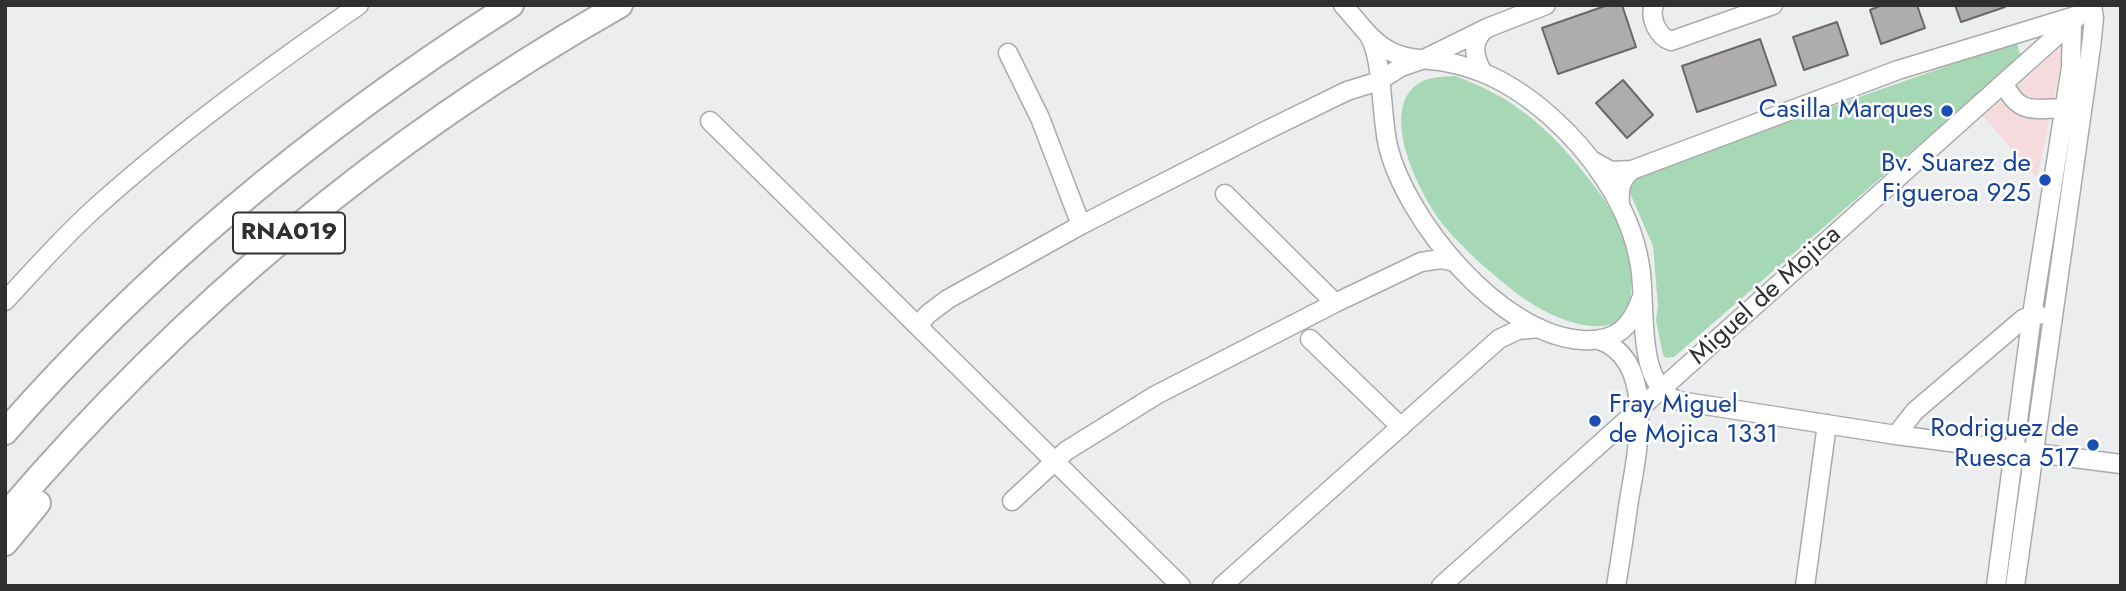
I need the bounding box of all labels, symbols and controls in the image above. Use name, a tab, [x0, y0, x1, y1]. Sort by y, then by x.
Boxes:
place label: Casilla Marques	[1759, 95, 1933, 127]
marker: Casilla Marques	[1939, 103, 1955, 119]
place label: Bv. Suarez de Figueroa 925	[1881, 149, 2031, 210]
marker: Bv. Suarez de Figueroa 925	[2037, 172, 2053, 188]
road number: RNA019	[233, 212, 345, 254]
street label: Miguel de Mojica	[1684, 220, 1848, 372]
place label: Fray Miguel de Mojica 1331	[1609, 390, 1778, 452]
marker: Fray Miguel de Mojica 1331	[1587, 413, 1603, 429]
place label: Rodriguez de Ruesca 517	[1930, 414, 2079, 476]
marker: Rodriguez de Ruesca 517	[2085, 437, 2101, 453]

